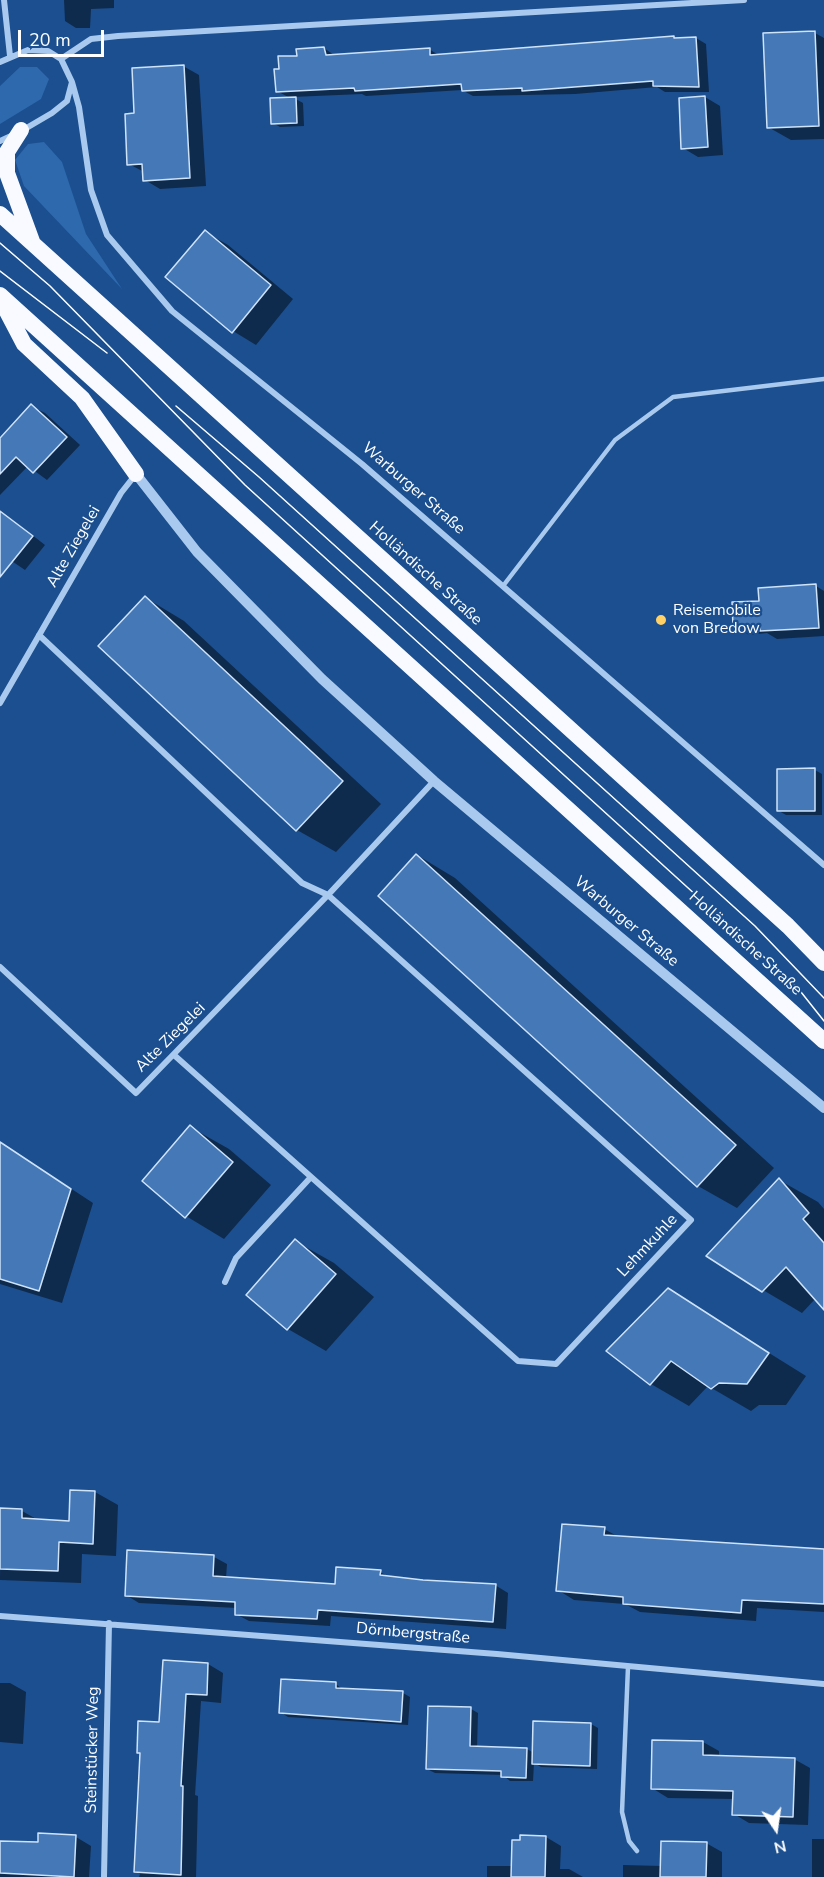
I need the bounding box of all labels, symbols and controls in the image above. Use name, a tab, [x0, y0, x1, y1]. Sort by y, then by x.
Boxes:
scale bar	[21, 18, 106, 56]
text: 20 m	[29, 28, 71, 52]
street label: Warburger Straße	[357, 439, 469, 539]
street label: Alte Ziegelei	[43, 503, 105, 591]
street label: Holländische Straße	[364, 518, 486, 630]
place label: Reisemobile von Bredow	[673, 601, 761, 639]
marker: Reisemobile von Bredow	[654, 613, 668, 627]
street label: Warburger Straße	[570, 873, 682, 971]
street label: Holländische Straße	[684, 888, 806, 1000]
street label: Alte Ziegelei	[132, 999, 210, 1077]
street label: Lehmkuhle	[614, 1211, 682, 1281]
street label: Dörnbergstraße	[355, 1619, 471, 1649]
street label: Steinstücker Weg	[82, 1686, 104, 1814]
north arrow	[746, 1799, 806, 1859]
text: N	[772, 1834, 788, 1859]

